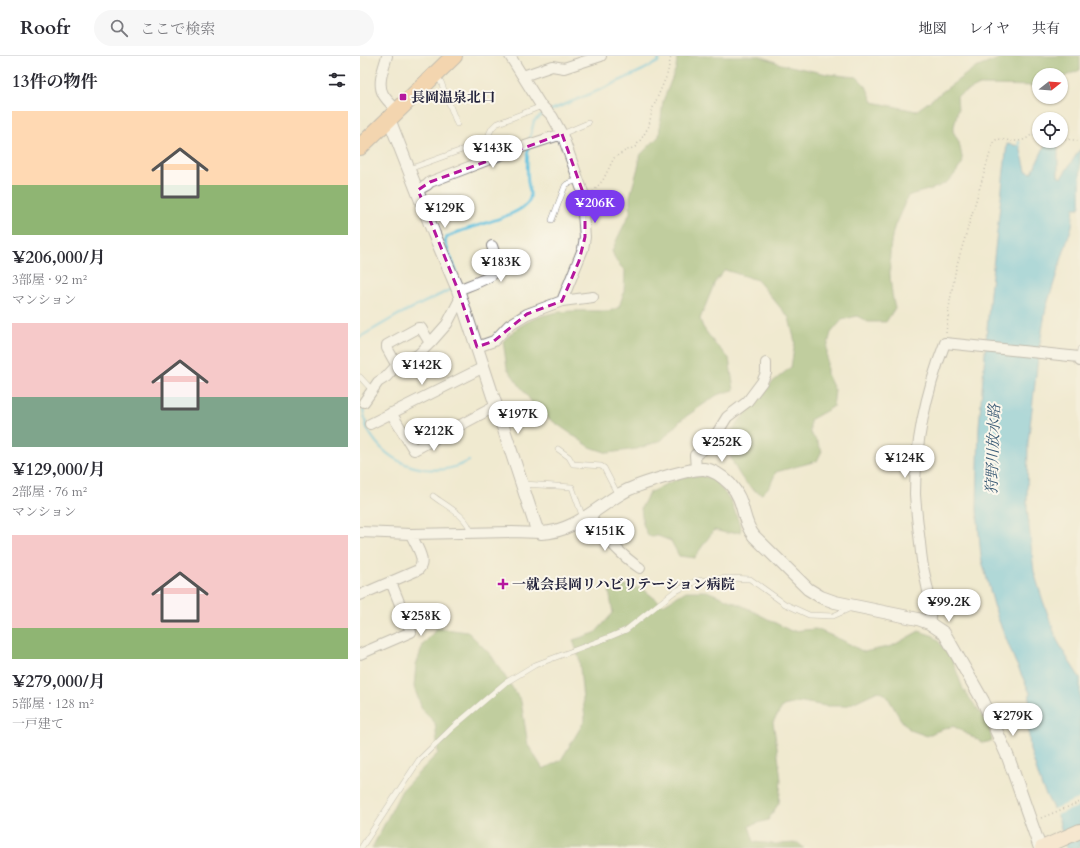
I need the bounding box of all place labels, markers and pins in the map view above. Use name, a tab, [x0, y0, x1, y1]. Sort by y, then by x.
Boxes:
place label: 長岡温泉北口	[411, 88, 495, 107]
marker: 長岡温泉北口	[398, 92, 408, 102]
pin: ¥143K	[465, 135, 521, 169]
pin: ¥206K	[567, 190, 623, 224]
pin: ¥129K	[417, 195, 473, 229]
pin: ¥183K	[473, 249, 529, 283]
pin: ¥142K	[394, 352, 450, 386]
pin: ¥197K	[490, 401, 546, 435]
pin: ¥212K	[406, 418, 462, 452]
pin: ¥252K	[694, 429, 750, 463]
pin: ¥124K	[877, 445, 933, 479]
pin: ¥151K	[577, 518, 633, 552]
place label: 一就会長岡リハビリテーション病院	[512, 575, 735, 594]
marker: 一就会長岡リハビリテーション病院	[497, 578, 509, 590]
pin: ¥99.2K	[916, 589, 982, 623]
pin: ¥258K	[393, 603, 449, 637]
pin: ¥279K	[985, 703, 1041, 737]

